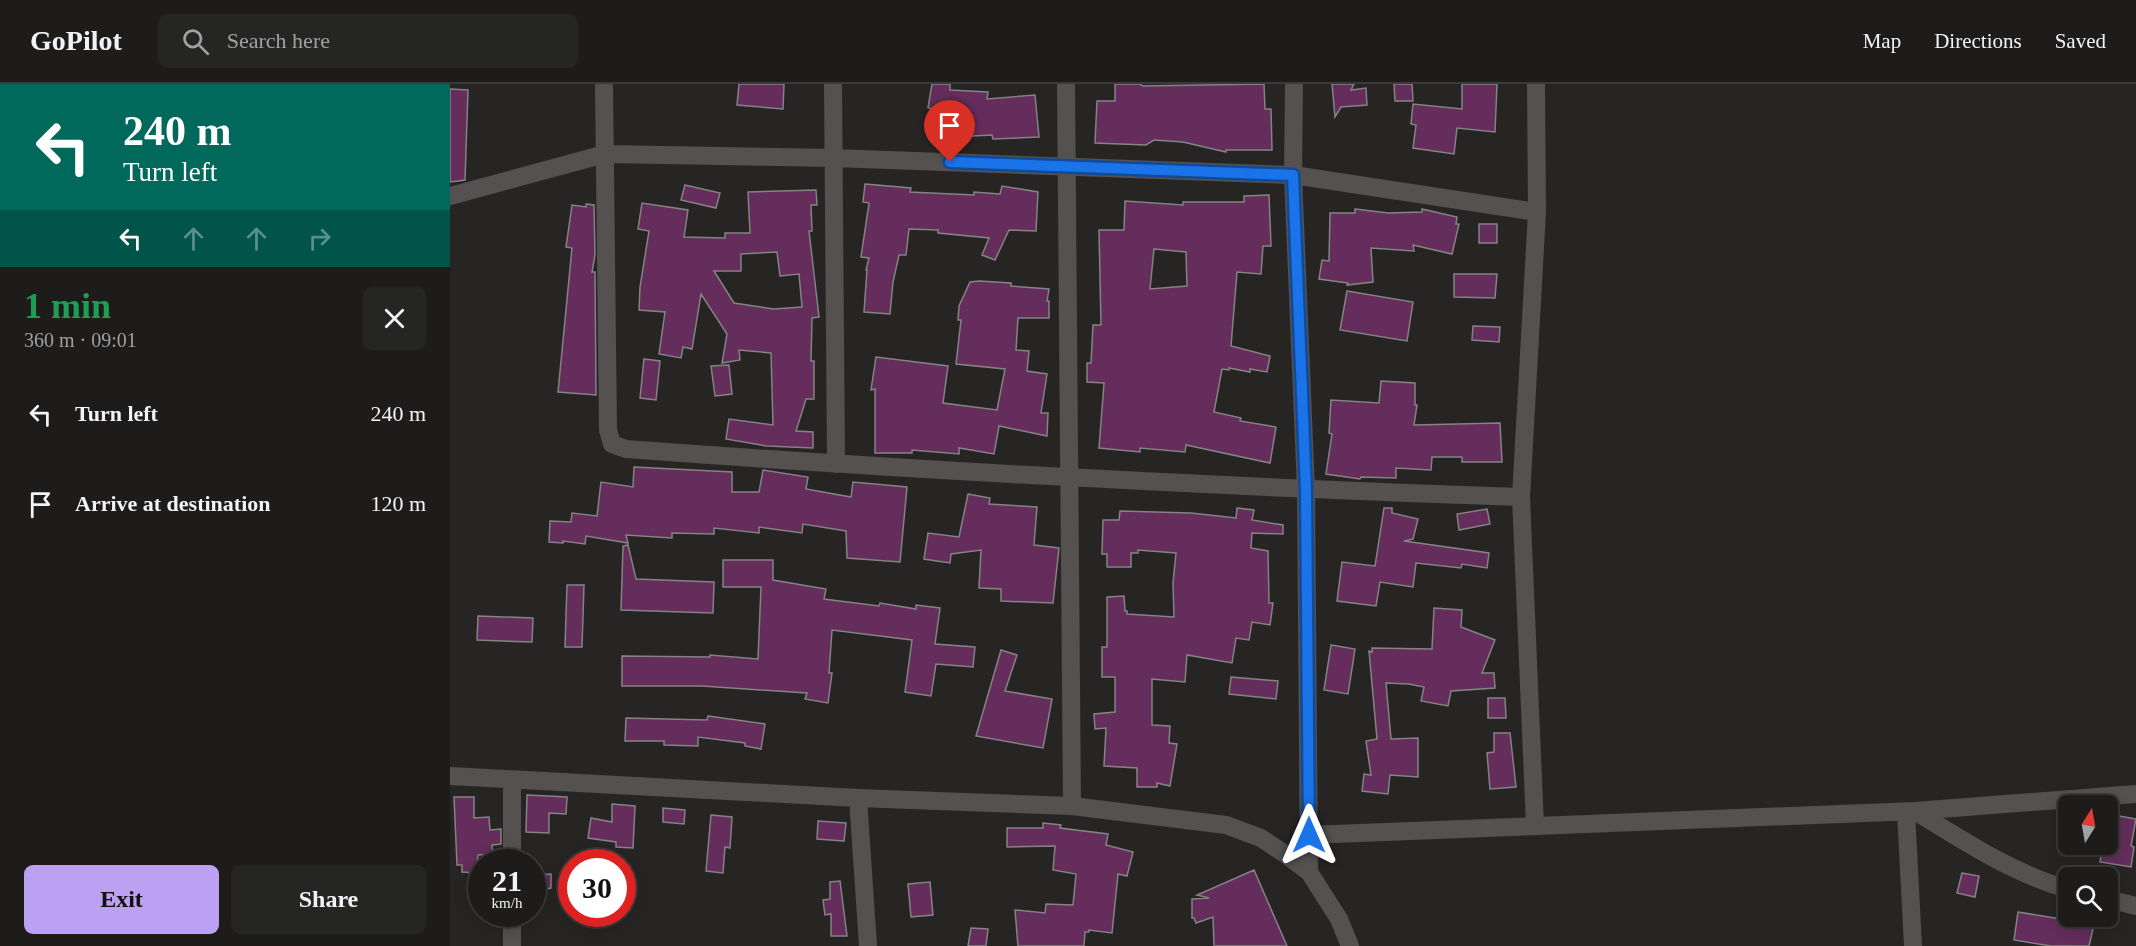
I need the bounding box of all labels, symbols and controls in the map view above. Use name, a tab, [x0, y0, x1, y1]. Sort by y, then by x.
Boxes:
search box	[158, 14, 578, 68]
text: GoPilot	[30, 25, 122, 56]
icon: search	[179, 25, 212, 58]
text: Search here	[227, 28, 330, 53]
text: Map	[1863, 29, 1901, 53]
text: Directions	[1934, 29, 2022, 53]
text: Saved	[2055, 29, 2106, 53]
pin	[924, 100, 975, 162]
icon: left	[24, 108, 102, 186]
text: 240 m	[123, 108, 232, 154]
icon: arrive	[933, 109, 966, 142]
text: Turn left	[123, 157, 217, 187]
icon: left	[114, 222, 147, 255]
icon: ahead	[177, 222, 210, 255]
icon: ahead	[240, 222, 273, 255]
icon: right	[303, 222, 336, 255]
text: 1 min	[24, 286, 111, 326]
button: close	[363, 287, 426, 350]
text: 360 m · 09:01	[24, 329, 137, 351]
icon: left	[24, 398, 57, 431]
text: Turn left	[75, 401, 158, 426]
text: 240 m	[370, 401, 426, 426]
icon: arrive	[24, 488, 57, 521]
text: Arrive at destination	[75, 491, 271, 516]
text: 120 m	[370, 491, 426, 516]
north arrow	[2058, 795, 2118, 855]
map controls	[2058, 795, 2118, 927]
position arrow	[1277, 803, 1341, 867]
speed limit sign: 30	[558, 849, 636, 927]
text: 21	[492, 864, 522, 897]
button: Exit	[24, 865, 219, 934]
button: Share	[231, 865, 426, 934]
button: search	[2058, 867, 2118, 927]
text: km/h	[492, 895, 522, 911]

